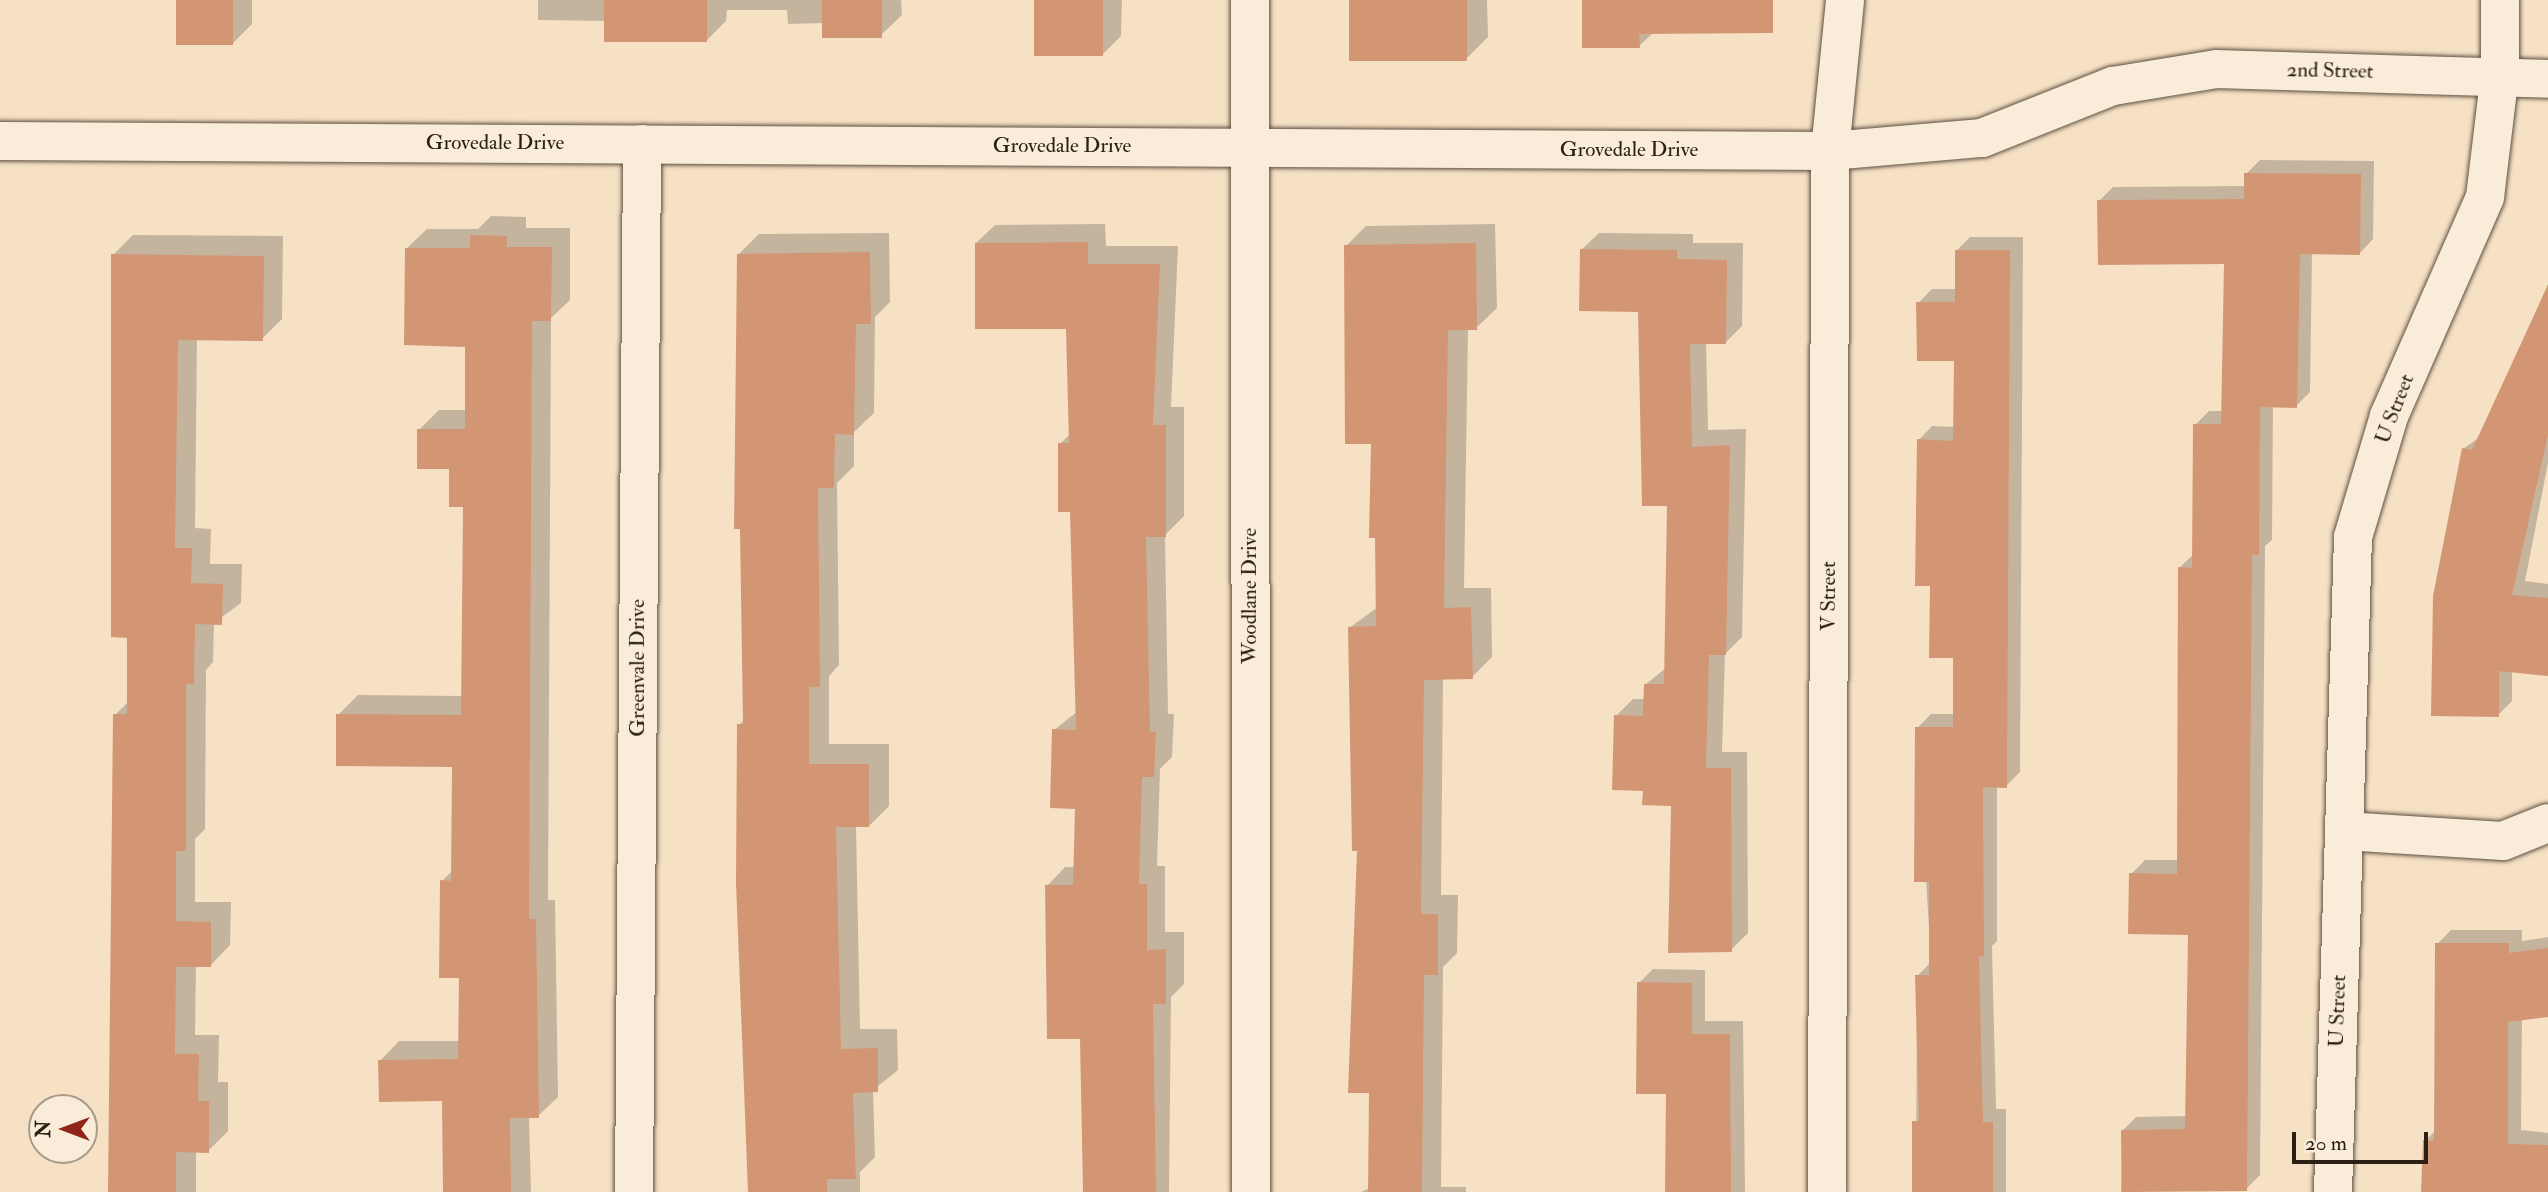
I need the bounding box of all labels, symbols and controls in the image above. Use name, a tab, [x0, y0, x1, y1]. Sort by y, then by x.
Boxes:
street label: 2nd Street	[2286, 58, 2374, 84]
street label: Grovedale Drive	[426, 130, 564, 156]
street label: Grovedale Drive	[993, 133, 1131, 159]
street label: Grovedale Drive	[1560, 137, 1698, 163]
street label: U Street	[2370, 371, 2420, 447]
street label: Woodlane Drive	[1237, 528, 1263, 664]
street label: V Street	[1816, 561, 1842, 631]
street label: Greenvale Drive	[625, 599, 651, 737]
street label: U Street	[2324, 974, 2352, 1048]
north arrow	[28, 1094, 98, 1164]
scale bar	[2296, 1118, 2432, 1162]
text: N	[32, 1121, 56, 1138]
text: 20 m	[2305, 1130, 2347, 1157]

